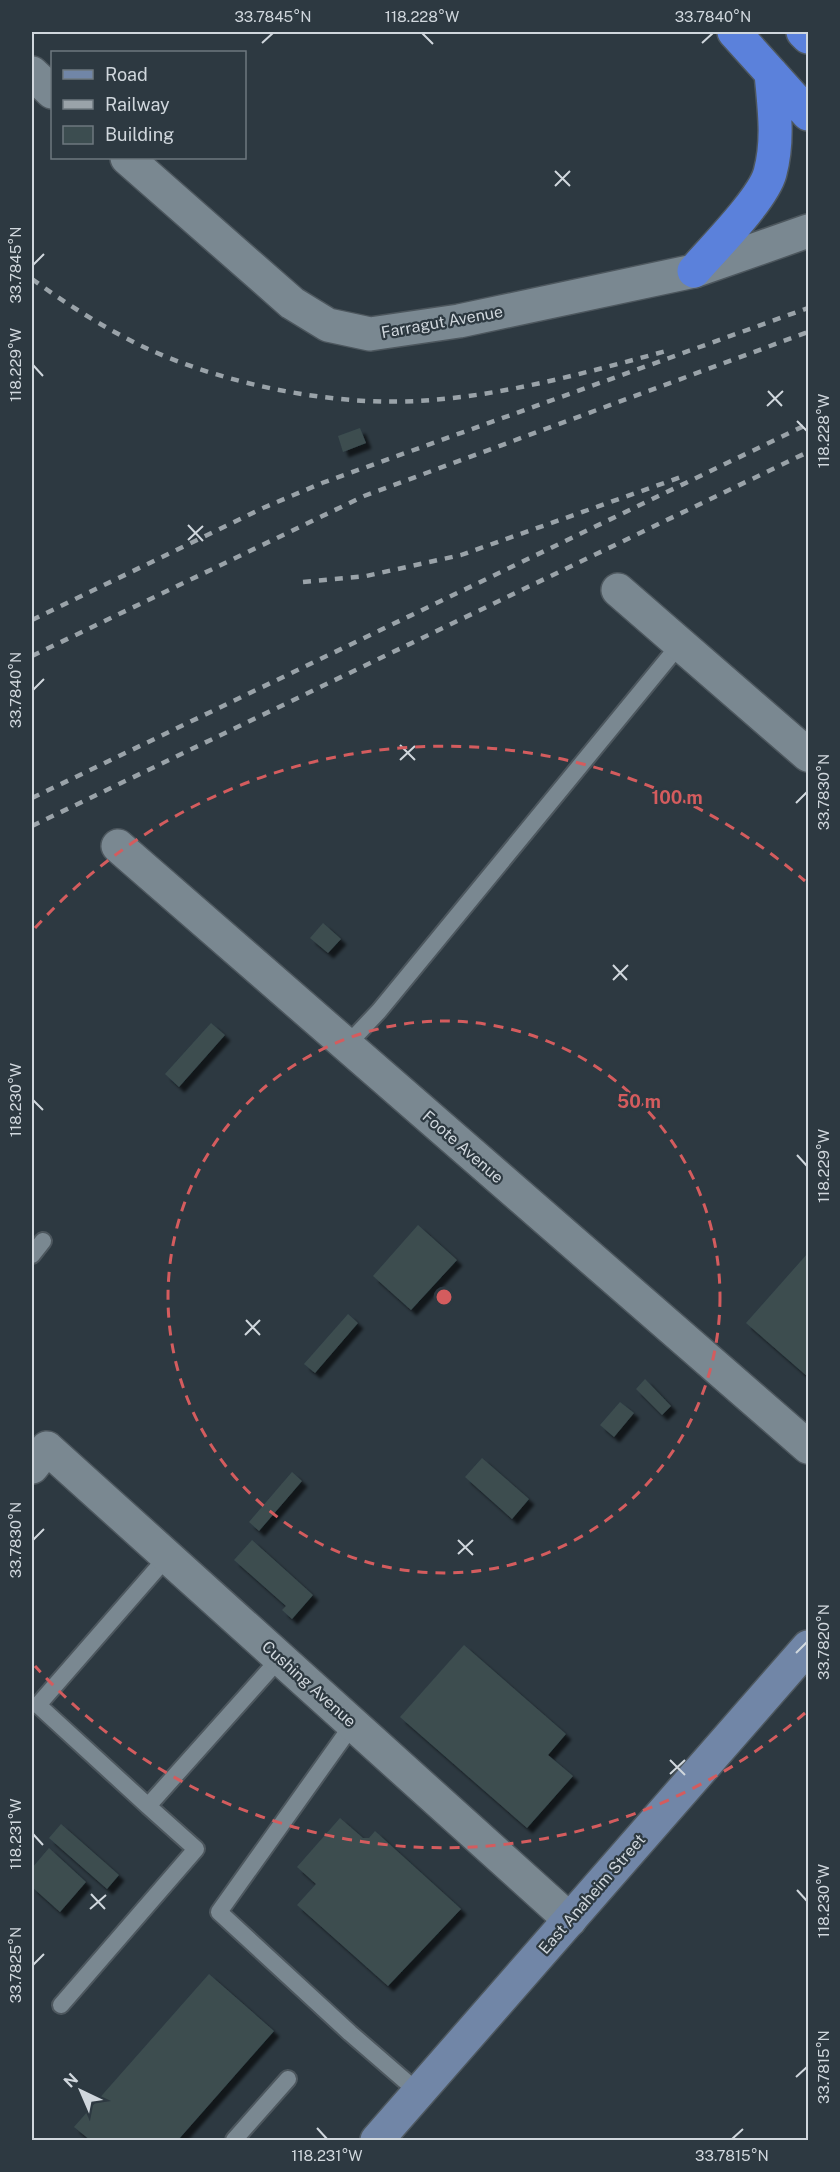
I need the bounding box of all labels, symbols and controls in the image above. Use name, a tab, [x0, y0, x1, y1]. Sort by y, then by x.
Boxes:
text: 33.7845°N	[235, 8, 311, 25]
text: 118.228°W	[385, 8, 459, 25]
text: 33.7840°N	[675, 8, 751, 25]
legend	[51, 51, 246, 159]
text: Road	[105, 64, 148, 85]
text: Railway	[105, 94, 170, 115]
text: Building	[105, 124, 174, 145]
text: 33.7845°N	[7, 227, 24, 303]
street label: Farragut Avenue	[380, 302, 504, 342]
text: 118.229°W	[7, 328, 24, 402]
text: 118.228°W	[815, 394, 832, 468]
text: 33.7840°N	[7, 652, 24, 728]
text: 33.7830°N	[815, 754, 832, 830]
text: 100 m	[651, 787, 703, 808]
text: 118.230°W	[7, 1063, 24, 1137]
text: 50 m	[617, 1091, 661, 1112]
street label: Foote Avenue	[419, 1107, 507, 1187]
text: 118.229°W	[815, 1129, 832, 1203]
centre of rings	[434, 1287, 454, 1307]
text: 33.7830°N	[7, 1502, 24, 1578]
text: 33.7820°N	[815, 1604, 832, 1680]
street label: Cushing Avenue	[258, 1637, 360, 1731]
text: 118.231°W	[7, 1798, 24, 1870]
street label: East Anaheim Street	[535, 1830, 649, 1958]
text: 118.230°W	[815, 1864, 832, 1938]
text: 33.7825°N	[7, 1927, 24, 2003]
text: 33.7815°N	[815, 2030, 832, 2104]
north arrow	[51, 2061, 111, 2121]
text: N	[60, 2069, 82, 2092]
text: 118.231°W	[291, 2147, 363, 2164]
text: 33.7815°N	[695, 2147, 769, 2164]

